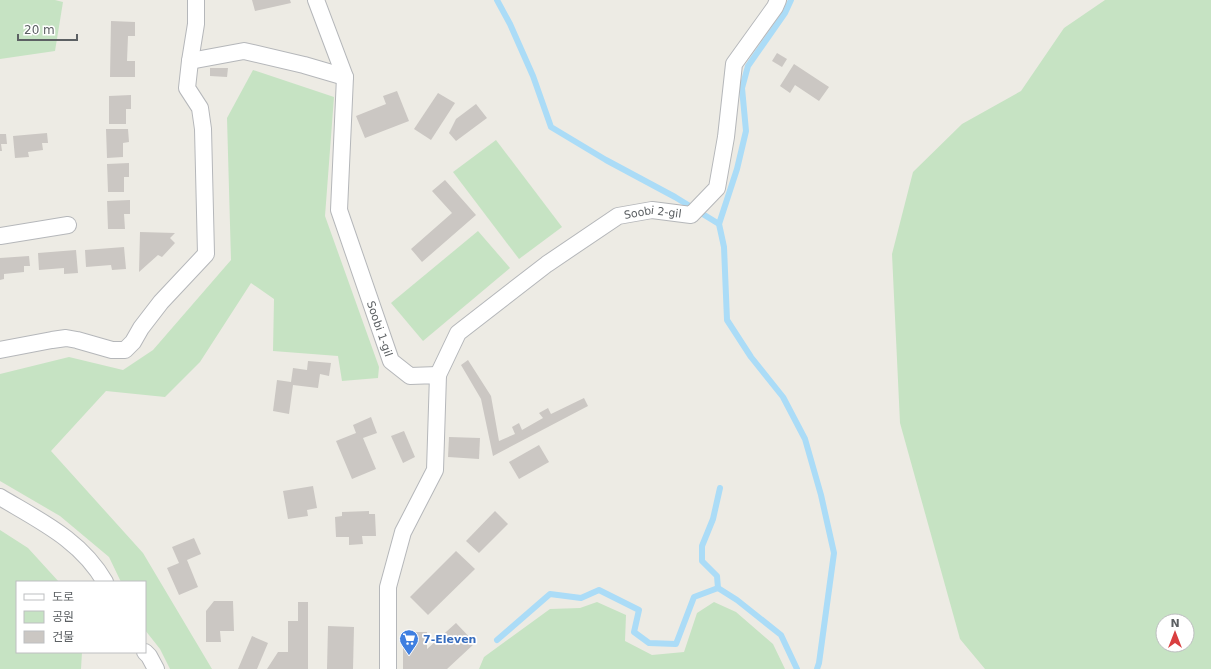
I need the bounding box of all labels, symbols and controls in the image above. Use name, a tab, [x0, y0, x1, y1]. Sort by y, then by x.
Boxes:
scale bar	[18, 16, 77, 42]
text: 20 m	[24, 23, 55, 37]
street label: Soobi 2-gil	[623, 204, 682, 222]
street label: Soobi 1-gil	[364, 299, 395, 358]
legend	[16, 581, 146, 653]
text: 도로	[52, 590, 74, 604]
text: 공원	[52, 610, 74, 624]
north arrow	[1155, 613, 1195, 653]
text: N	[1170, 617, 1180, 630]
supermarket icon: 7-Eleven	[398, 628, 420, 656]
text: 건물	[52, 630, 74, 644]
place label: 7-Eleven	[423, 633, 476, 646]

